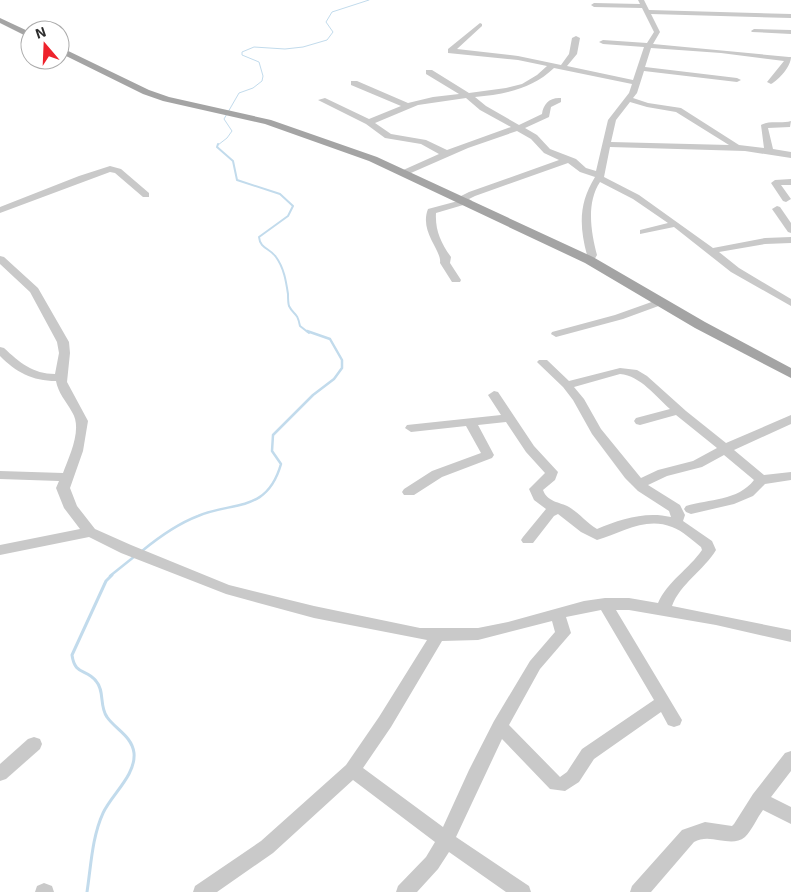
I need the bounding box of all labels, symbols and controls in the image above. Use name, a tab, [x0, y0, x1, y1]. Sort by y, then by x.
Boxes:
north arrow	[20, 20, 70, 70]
text: N	[33, 23, 48, 42]

